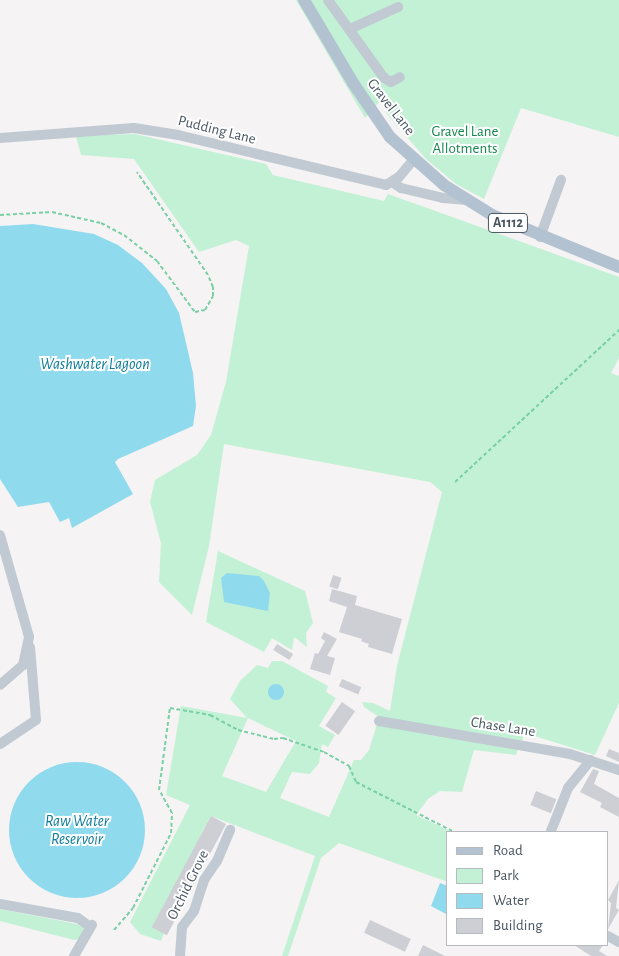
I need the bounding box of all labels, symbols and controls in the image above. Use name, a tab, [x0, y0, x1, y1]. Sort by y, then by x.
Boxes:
street label: Gravel Lane	[363, 75, 419, 139]
street label: Pudding Lane	[176, 112, 258, 148]
park label: Gravel Lane Allotments	[431, 122, 499, 157]
road number: A1112	[487, 212, 529, 234]
water label: Washwater Lagoon	[40, 354, 150, 374]
street label: Chase Lane	[469, 713, 537, 741]
water label: Raw Water Reservoir	[45, 811, 109, 849]
legend	[446, 831, 609, 946]
text: Road	[493, 843, 523, 858]
street label: Orchid Grove	[163, 847, 213, 923]
text: Park	[493, 868, 519, 883]
text: Water	[493, 893, 529, 908]
text: Building	[493, 918, 543, 933]

